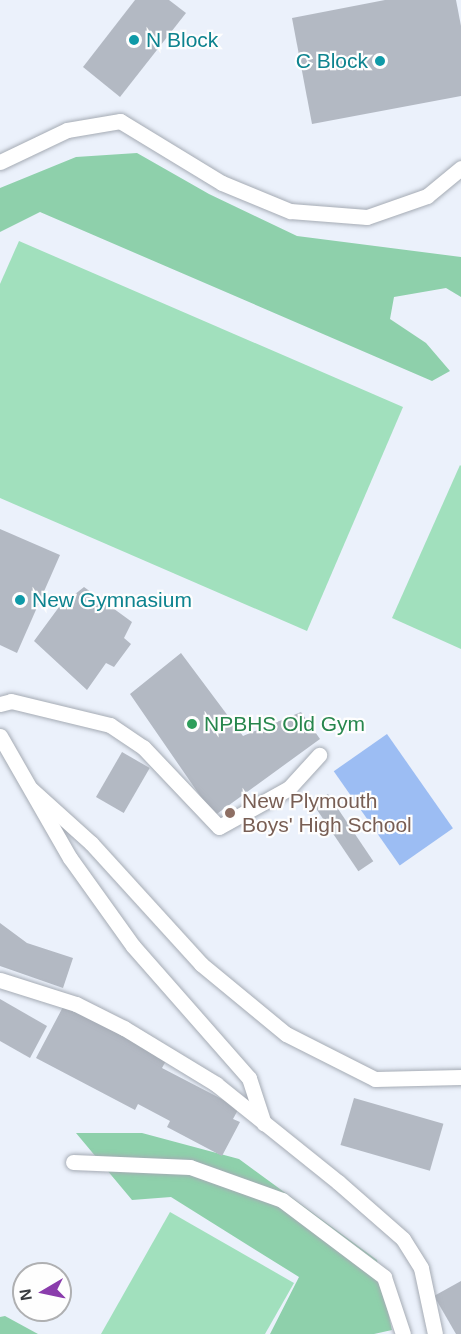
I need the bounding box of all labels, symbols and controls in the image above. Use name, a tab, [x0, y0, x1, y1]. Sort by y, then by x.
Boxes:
place label: N Block	[146, 27, 218, 53]
marker: N Block	[127, 33, 141, 47]
place label: C Block	[296, 48, 368, 74]
marker: C Block	[373, 54, 387, 68]
place label: New Gymnasium	[32, 587, 192, 613]
marker: New Gymnasium	[13, 593, 27, 607]
place label: NPBHS Old Gym	[204, 711, 365, 737]
marker: NPBHS Old Gym	[185, 717, 199, 731]
place label: New Plymouth Boys' High School	[242, 788, 412, 838]
marker: New Plymouth Boys' High School	[223, 806, 237, 820]
north arrow	[12, 1262, 72, 1322]
text: N	[16, 1288, 35, 1302]

